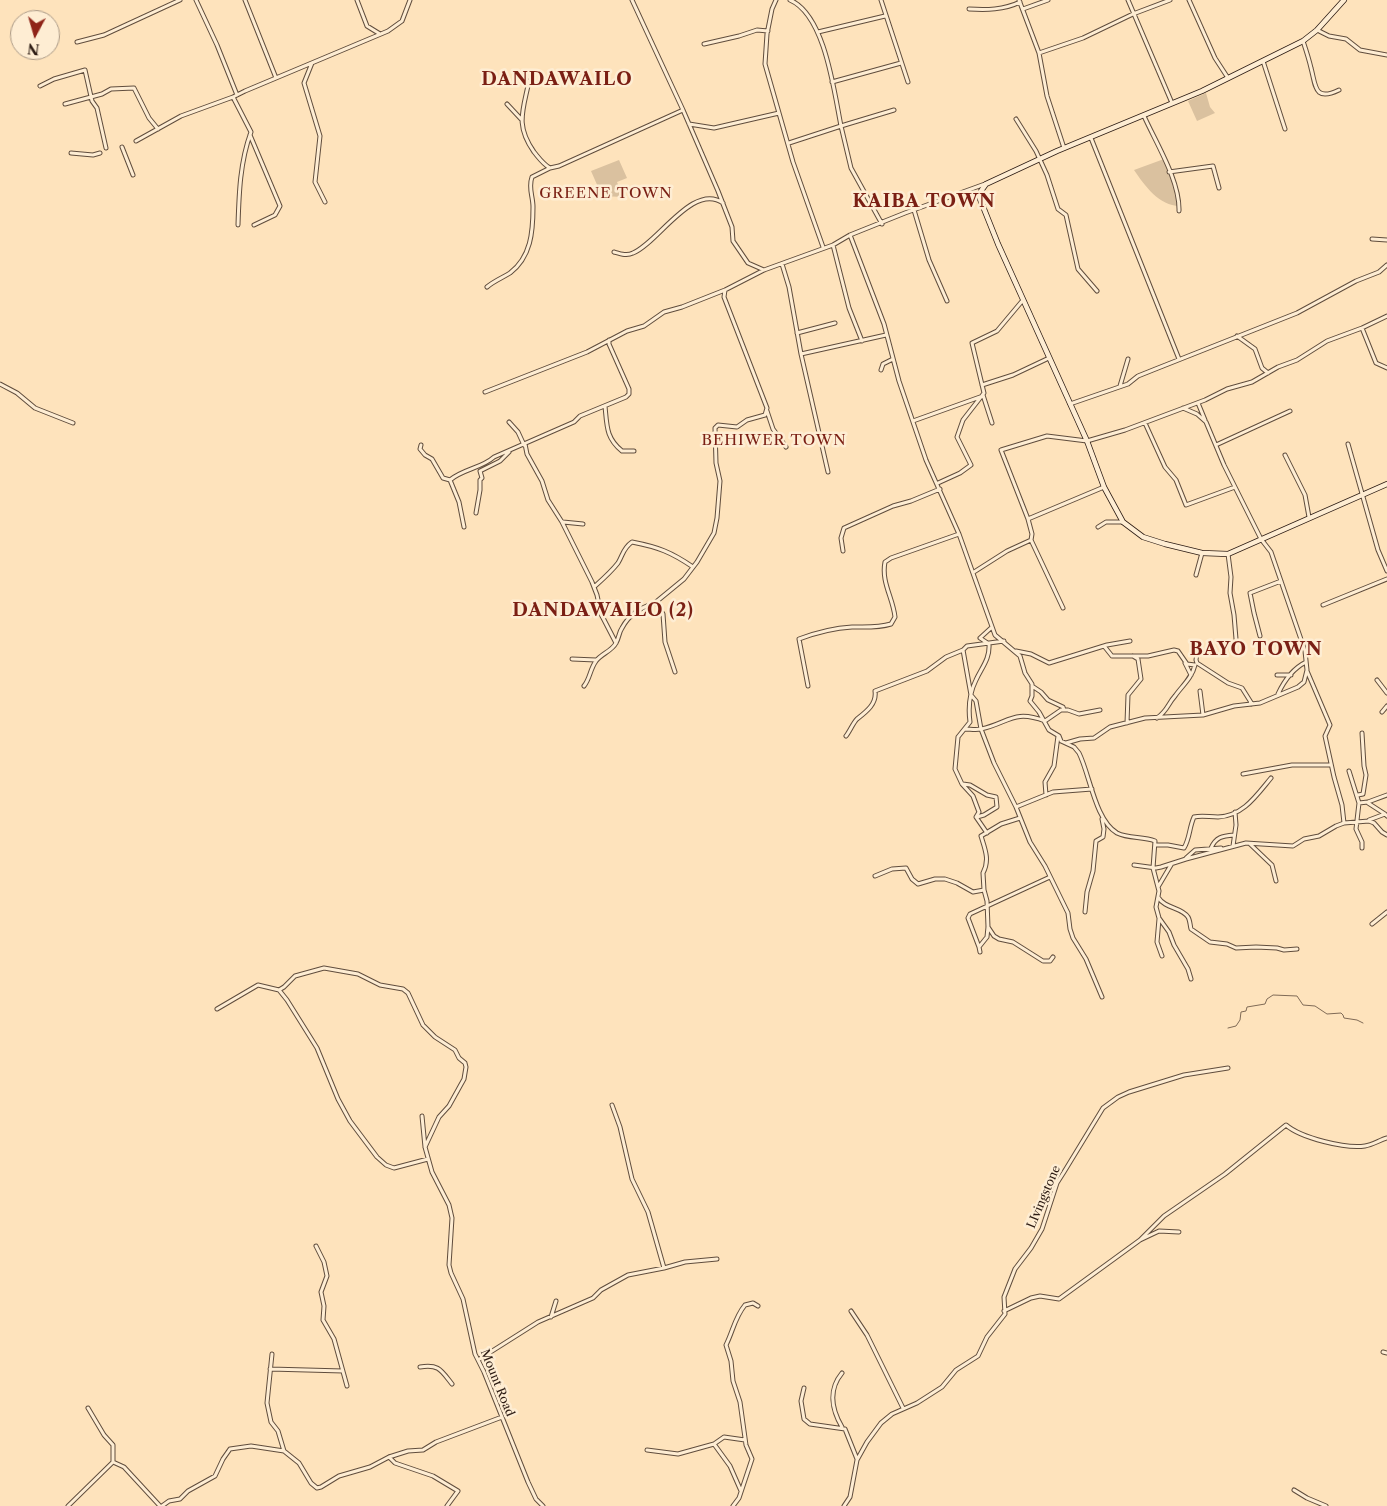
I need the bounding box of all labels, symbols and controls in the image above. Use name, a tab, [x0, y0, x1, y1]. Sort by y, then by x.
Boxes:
north arrow	[10, 10, 60, 60]
text: N	[27, 39, 41, 59]
district label: DANDAWAILO	[480, 69, 634, 91]
district label: GREENE TOWN	[538, 185, 674, 203]
district label: KAIBA TOWN	[851, 191, 997, 213]
district label: BEHIWER TOWN	[700, 432, 848, 450]
district label: DANDAWAILO (2)	[510, 600, 696, 622]
district label: BAYO TOWN	[1188, 639, 1324, 661]
street label: LIvingstone	[1024, 1163, 1064, 1231]
street label: Mount Road	[477, 1347, 517, 1419]

